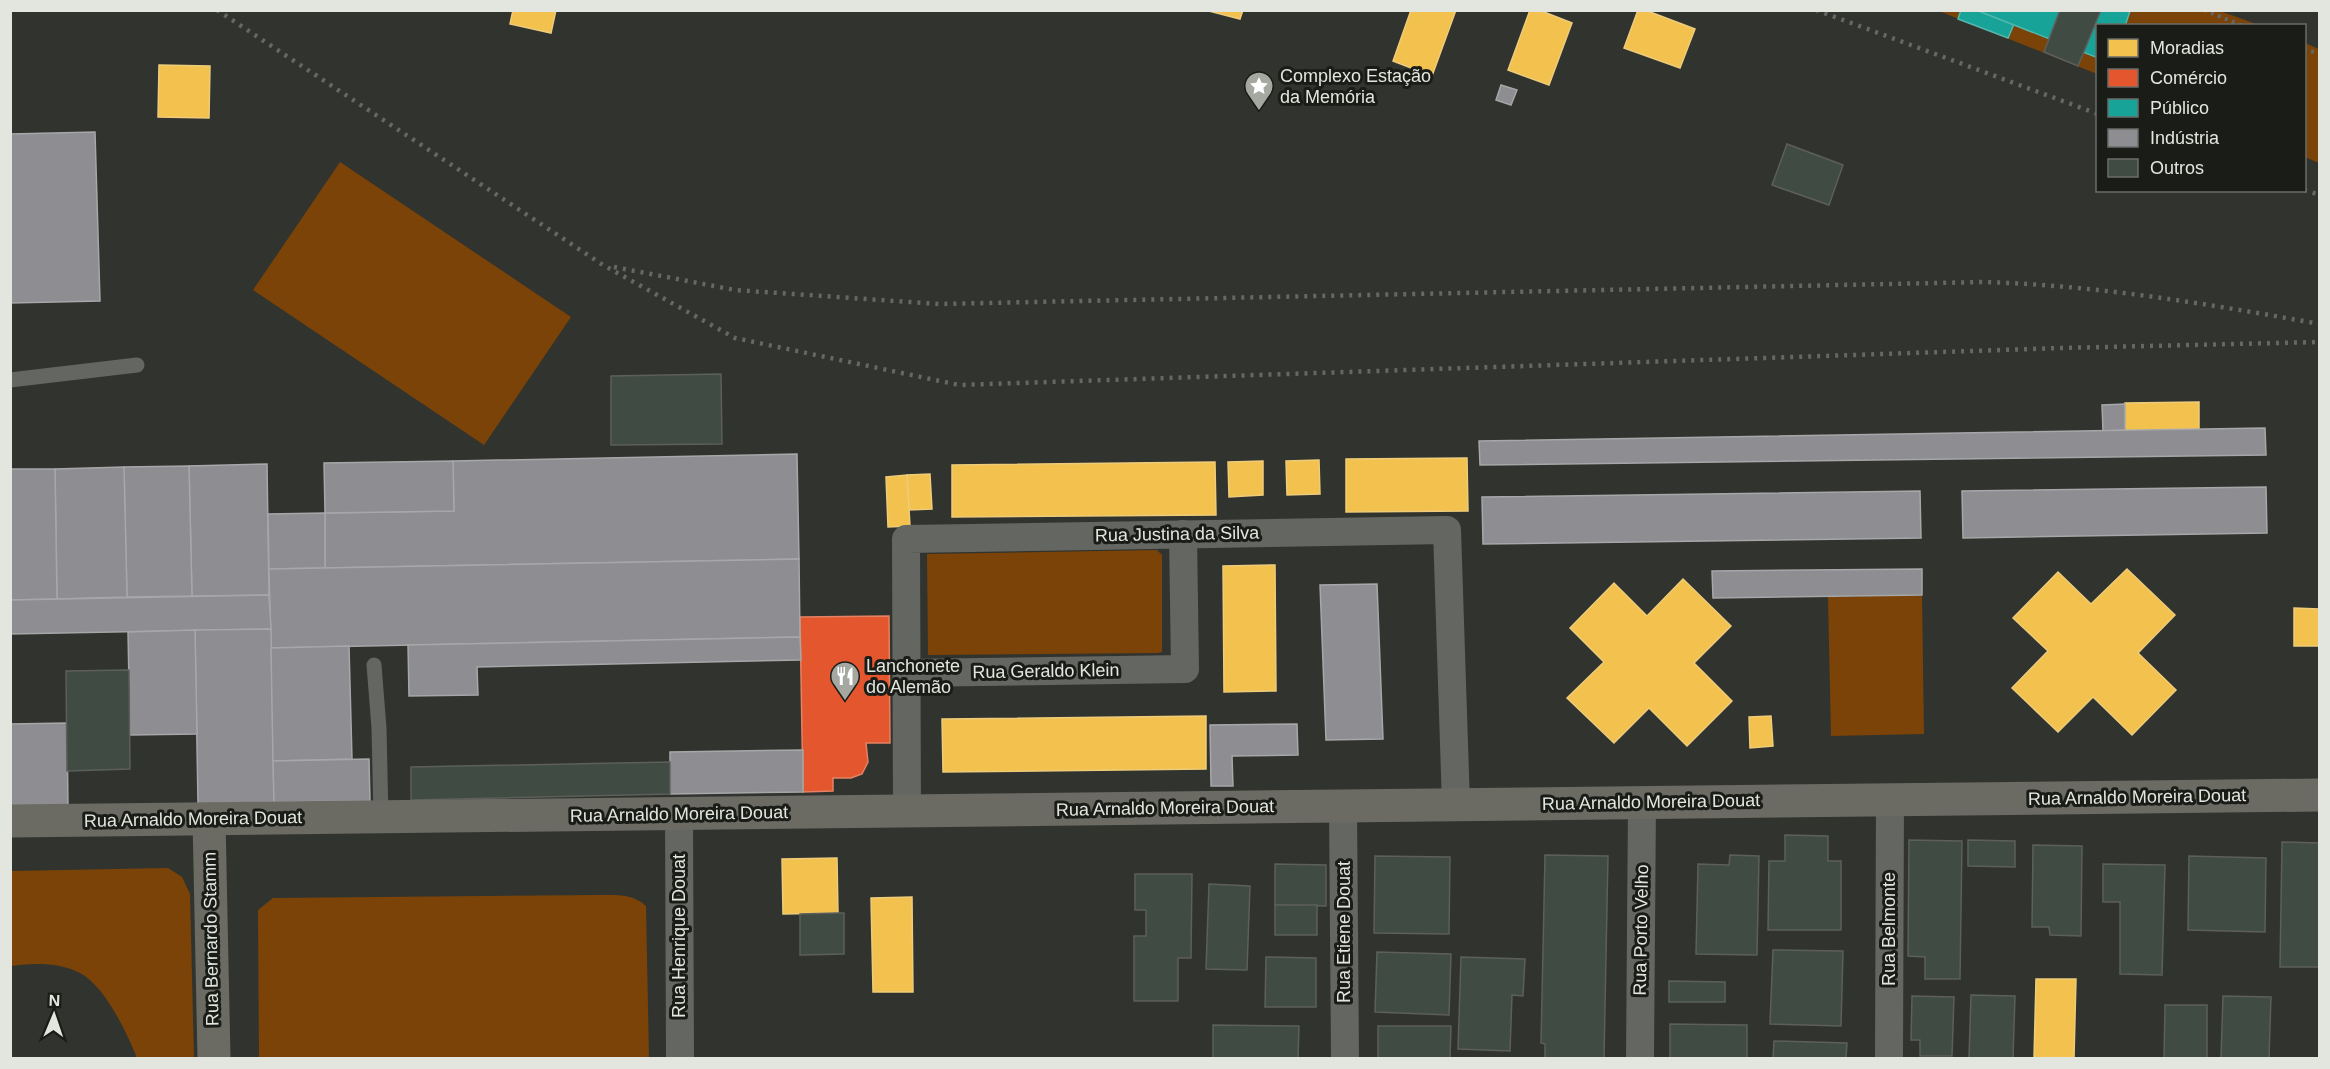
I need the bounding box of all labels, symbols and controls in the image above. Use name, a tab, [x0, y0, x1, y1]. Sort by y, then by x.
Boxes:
legend	[2096, 24, 2306, 192]
text: Moradias	[2150, 38, 2224, 58]
place label: Complexo Estação da Memória	[1280, 66, 1431, 107]
text: Comércio	[2150, 68, 2227, 88]
place icon: Complexo Estação da Memória	[1243, 70, 1275, 112]
text: Público	[2150, 98, 2209, 118]
text: Indústria	[2150, 128, 2220, 148]
text: Outros	[2150, 158, 2204, 178]
street label: Rua Justina da Silva	[1095, 523, 1260, 545]
place label: Lanchonete do Alemão	[866, 656, 960, 697]
restaurant icon: Lanchonete do Alemão	[829, 660, 861, 702]
street label: Rua Geraldo Klein	[972, 660, 1120, 682]
street label: Rua Arnaldo Moreira Douat	[2028, 785, 2246, 809]
street label: Rua Arnaldo Moreira Douat	[1542, 790, 1760, 814]
street label: Rua Arnaldo Moreira Douat	[1056, 796, 1274, 820]
street label: Rua Arnaldo Moreira Douat	[570, 802, 788, 826]
street label: Rua Arnaldo Moreira Douat	[84, 807, 302, 831]
street label: Rua Bernardo Stamm	[199, 852, 223, 1026]
street label: Rua Henrique Douat	[669, 854, 689, 1018]
street label: Rua Etiene Douat	[1334, 861, 1354, 1003]
street label: Rua Porto Velho	[1630, 864, 1652, 996]
street label: Rua Belmonte	[1879, 872, 1899, 986]
north arrow	[24, 985, 84, 1045]
text: N	[48, 992, 61, 1009]

